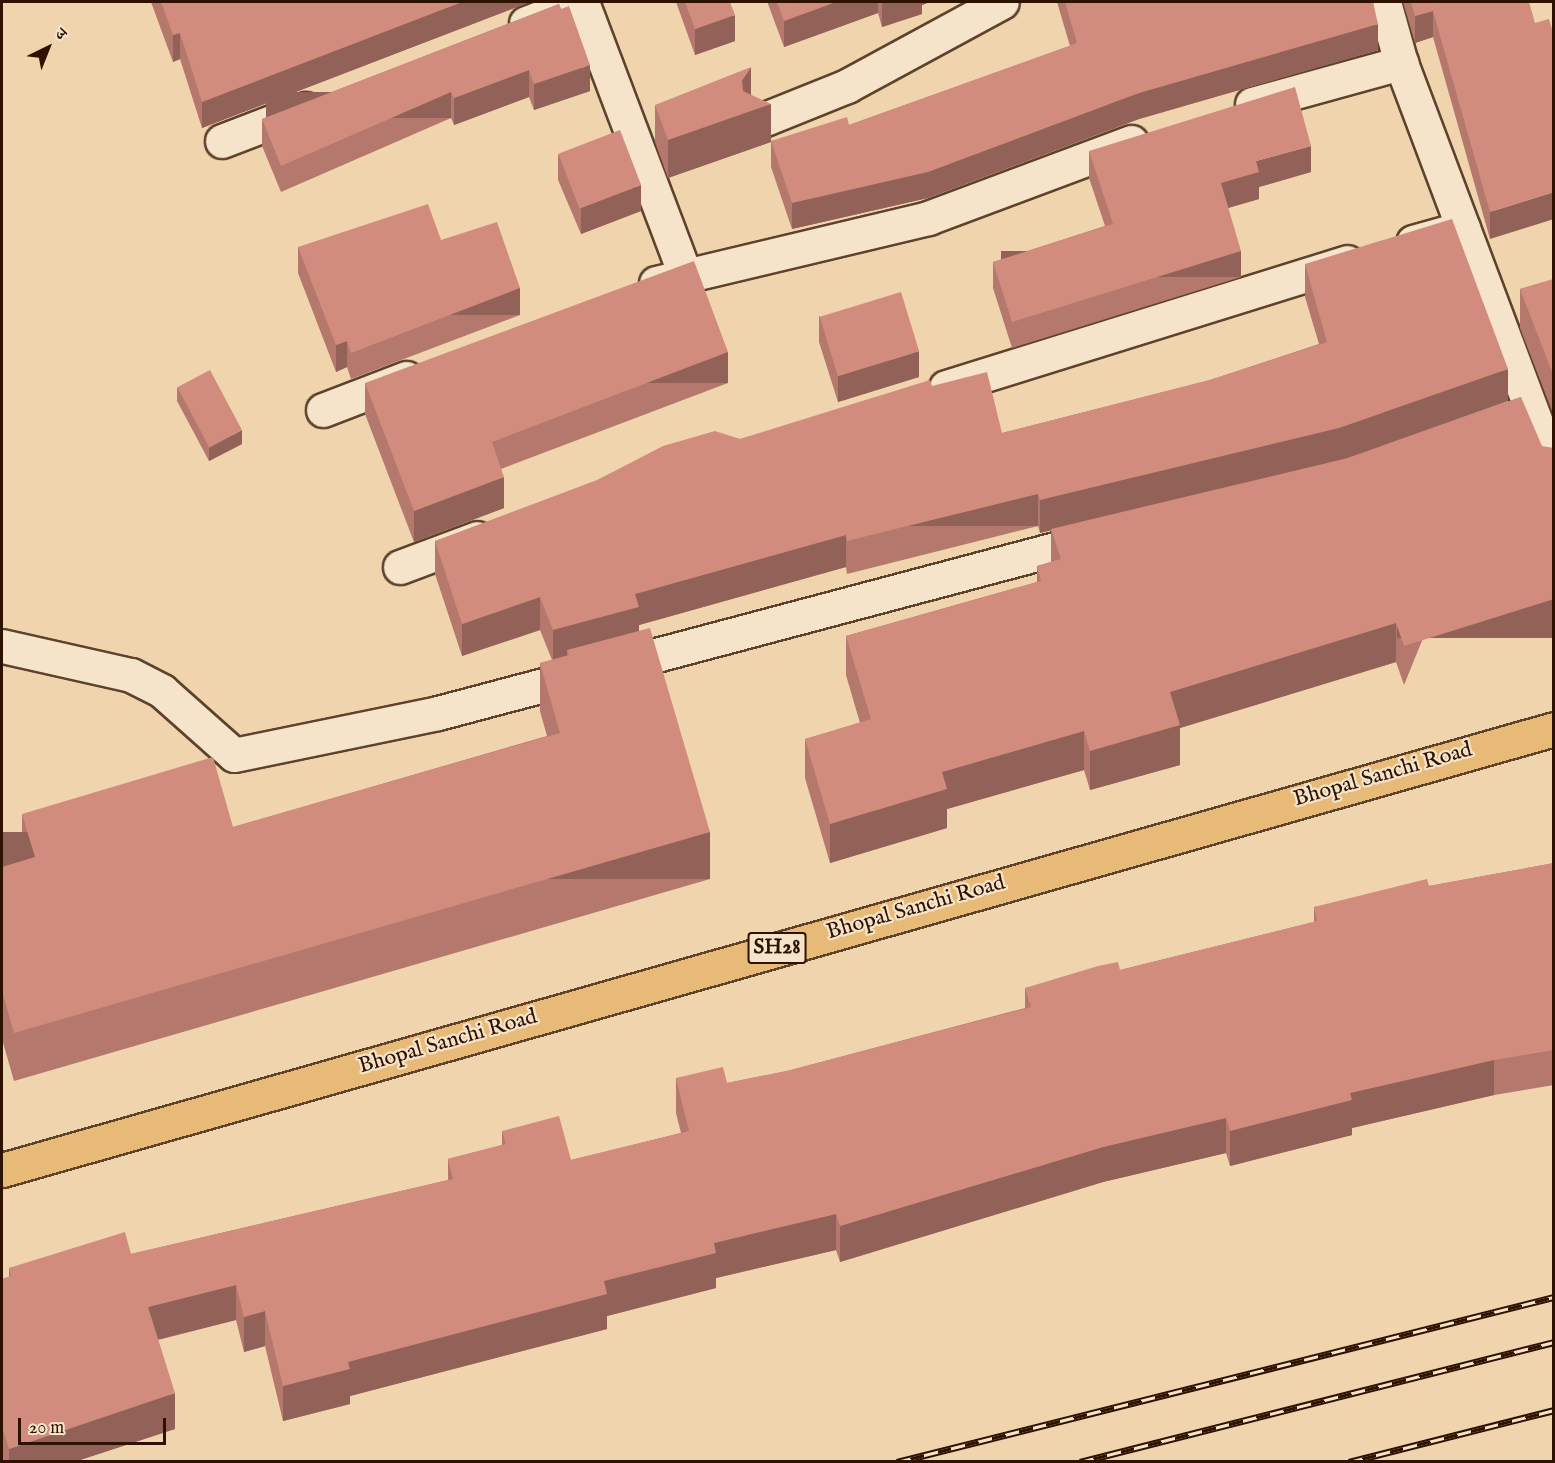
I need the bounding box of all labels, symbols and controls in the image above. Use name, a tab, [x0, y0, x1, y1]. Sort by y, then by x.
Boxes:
north arrow	[18, 18, 78, 78]
text: उ	[50, 25, 70, 45]
street label: Bhopal Sanchi Road	[1291, 737, 1475, 813]
street label: Bhopal Sanchi Road	[824, 870, 1008, 946]
road number: SH28	[747, 930, 807, 966]
street label: Bhopal Sanchi Road	[356, 1004, 540, 1080]
scale bar	[21, 1406, 170, 1444]
text: 20 m	[29, 1417, 64, 1440]

